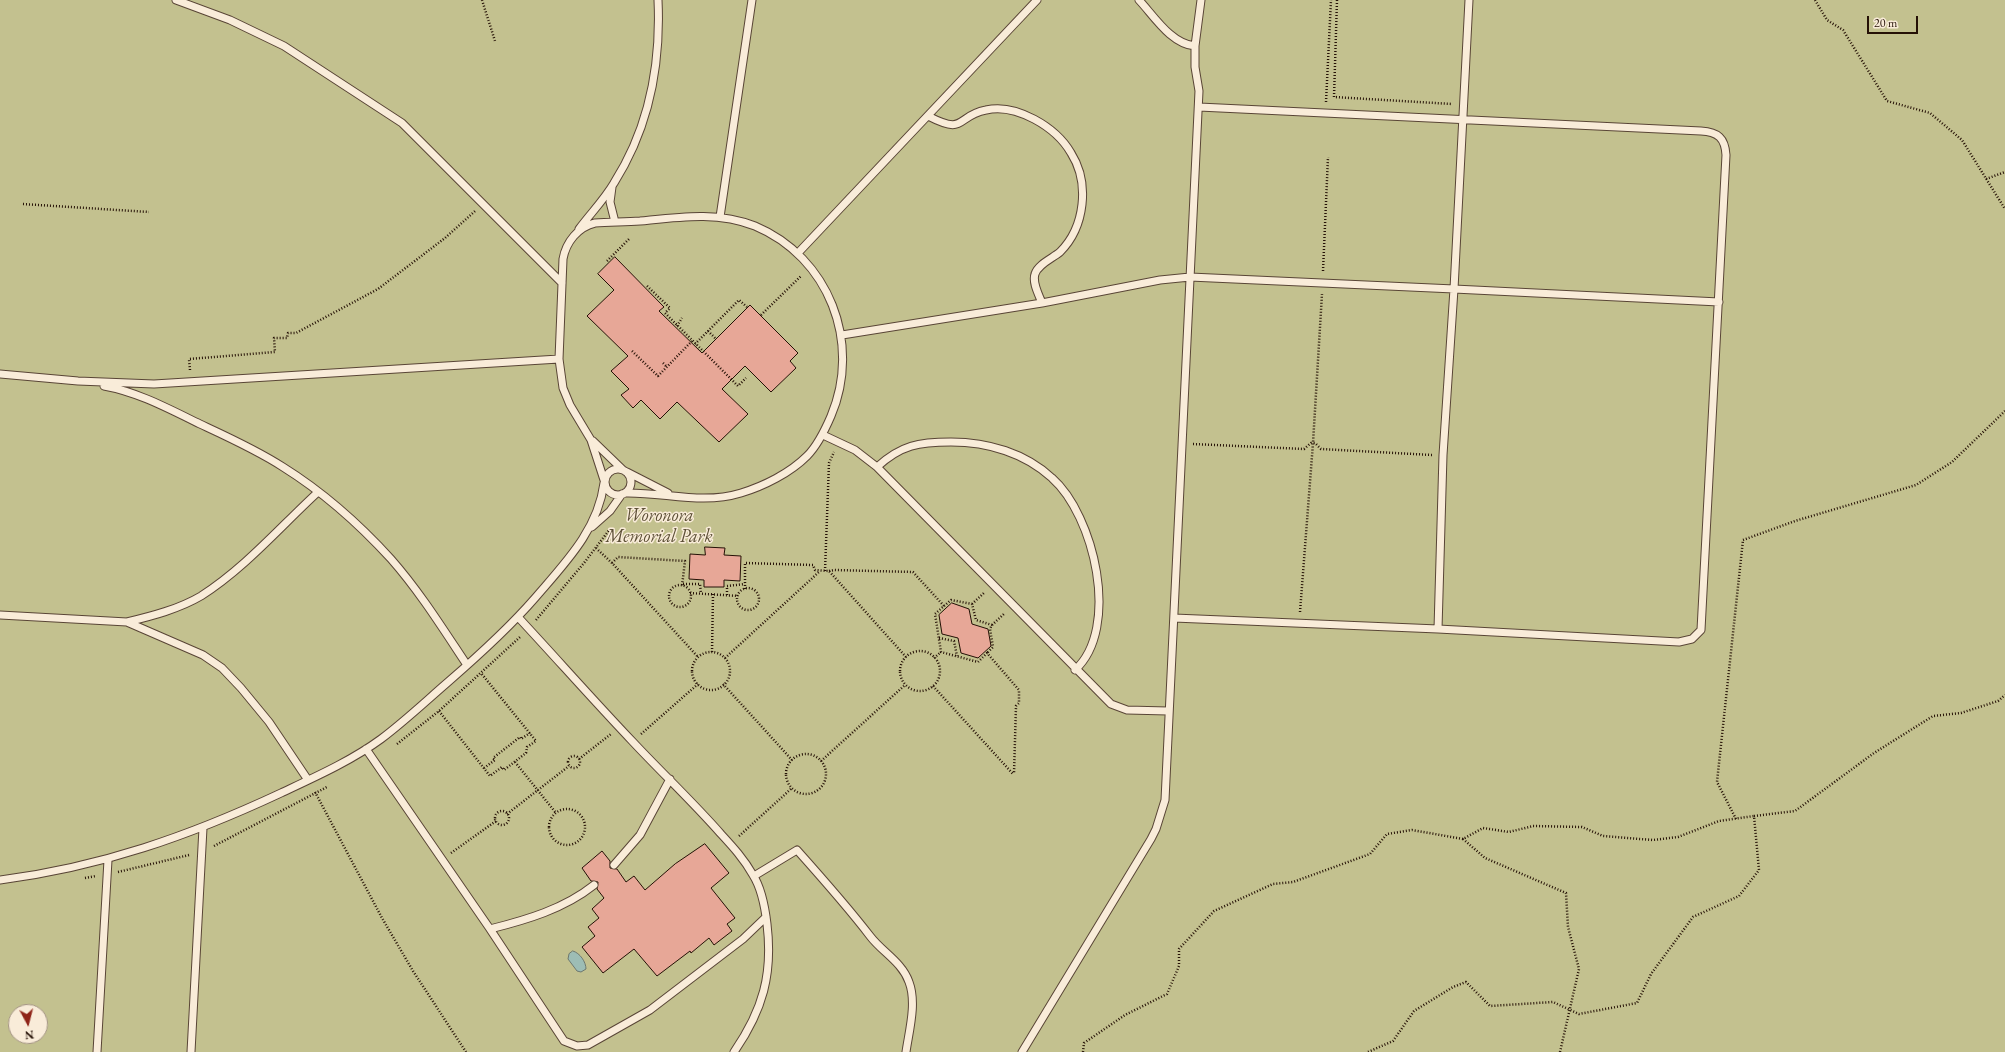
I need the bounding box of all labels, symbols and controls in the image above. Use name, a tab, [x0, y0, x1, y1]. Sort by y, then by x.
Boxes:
scale bar	[1869, 8, 1920, 34]
text: 20 m	[1874, 15, 1897, 31]
park label: Woronora Memorial Park	[605, 505, 713, 548]
north arrow	[8, 1004, 48, 1044]
text: N	[24, 1027, 35, 1042]

